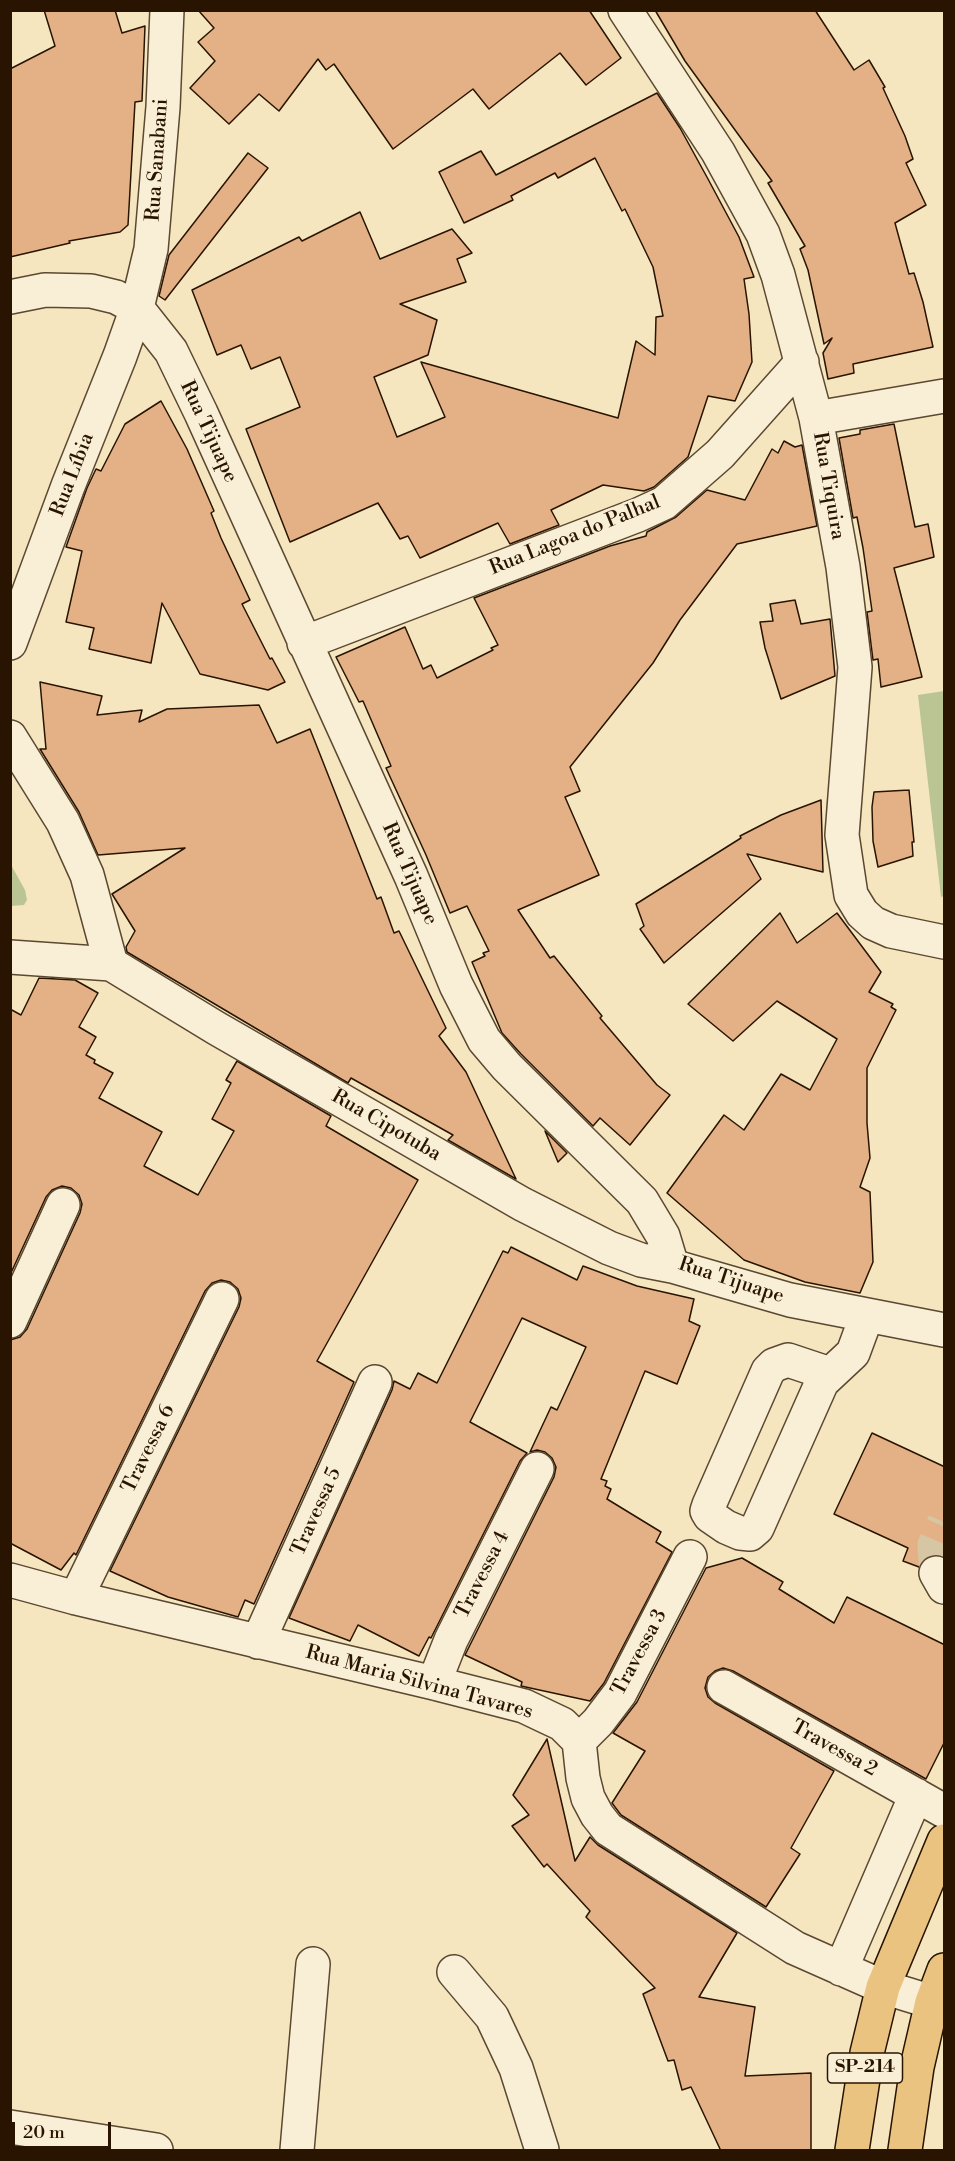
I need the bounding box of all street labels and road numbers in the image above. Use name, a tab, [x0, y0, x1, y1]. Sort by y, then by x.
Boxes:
street label: Rua Sanabani	[142, 98, 174, 222]
street label: Rua Tijuape	[174, 377, 242, 487]
street label: Rua Líbia	[46, 430, 100, 520]
street label: Rua Tiquira	[807, 430, 849, 542]
street label: Rua Lagoa do Palhal	[486, 491, 664, 581]
street label: Rua Tijuape	[376, 819, 442, 929]
street label: Rua Cipotuba	[327, 1085, 445, 1167]
street label: Rua Tijuape	[675, 1253, 787, 1309]
street label: Travessa 6	[117, 1401, 181, 1497]
street label: Travessa 5	[287, 1464, 347, 1560]
street label: Travessa 4	[451, 1527, 515, 1623]
street label: Travessa 3	[607, 1606, 673, 1700]
street label: Rua Maria Silvina Tavares	[303, 1641, 535, 1725]
street label: Travessa 2	[787, 1716, 881, 1782]
road number: SP-214	[828, 2053, 902, 2083]

